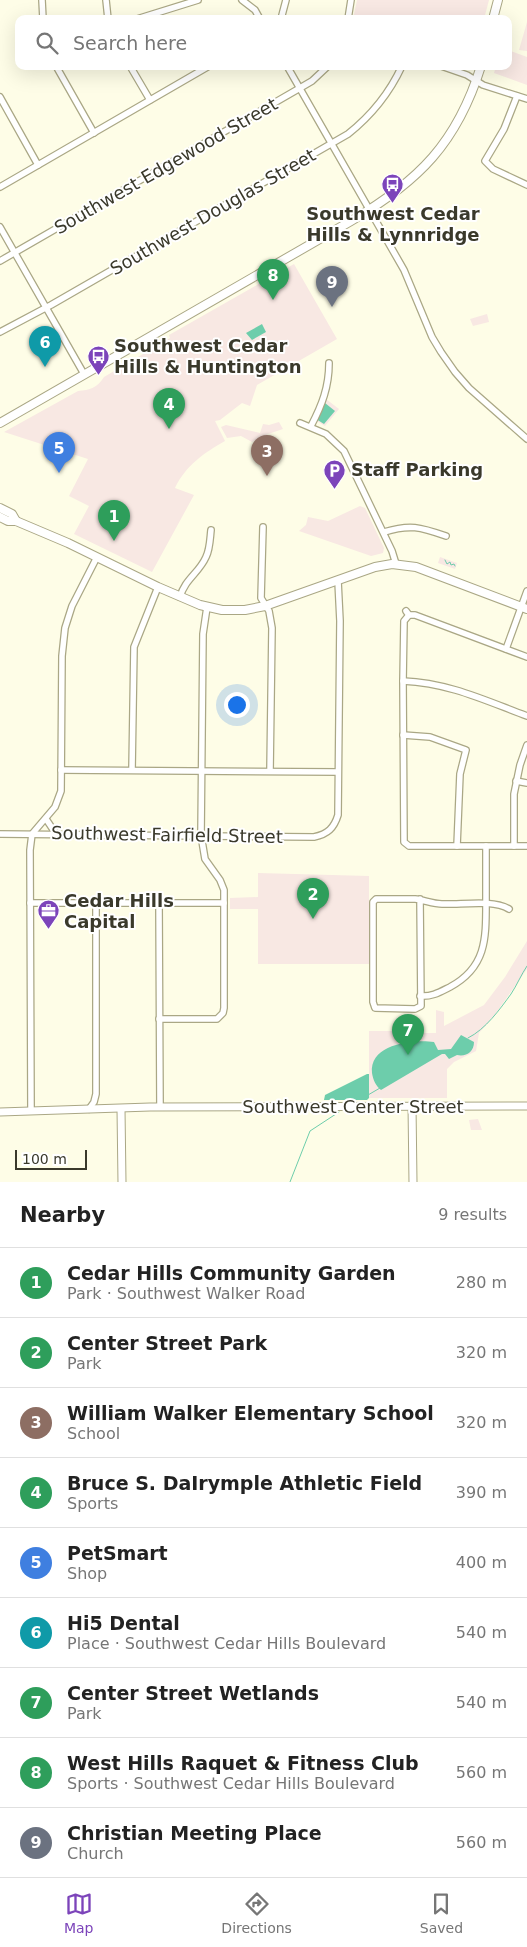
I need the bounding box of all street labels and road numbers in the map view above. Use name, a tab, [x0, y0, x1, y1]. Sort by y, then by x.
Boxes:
street label: Southwest Edgewood Street	[50, 93, 281, 238]
street label: Southwest Douglas Street	[106, 144, 319, 279]
street label: Southwest Fairfield Street	[51, 822, 283, 847]
street label: Southwest Center Street	[242, 1096, 464, 1117]

